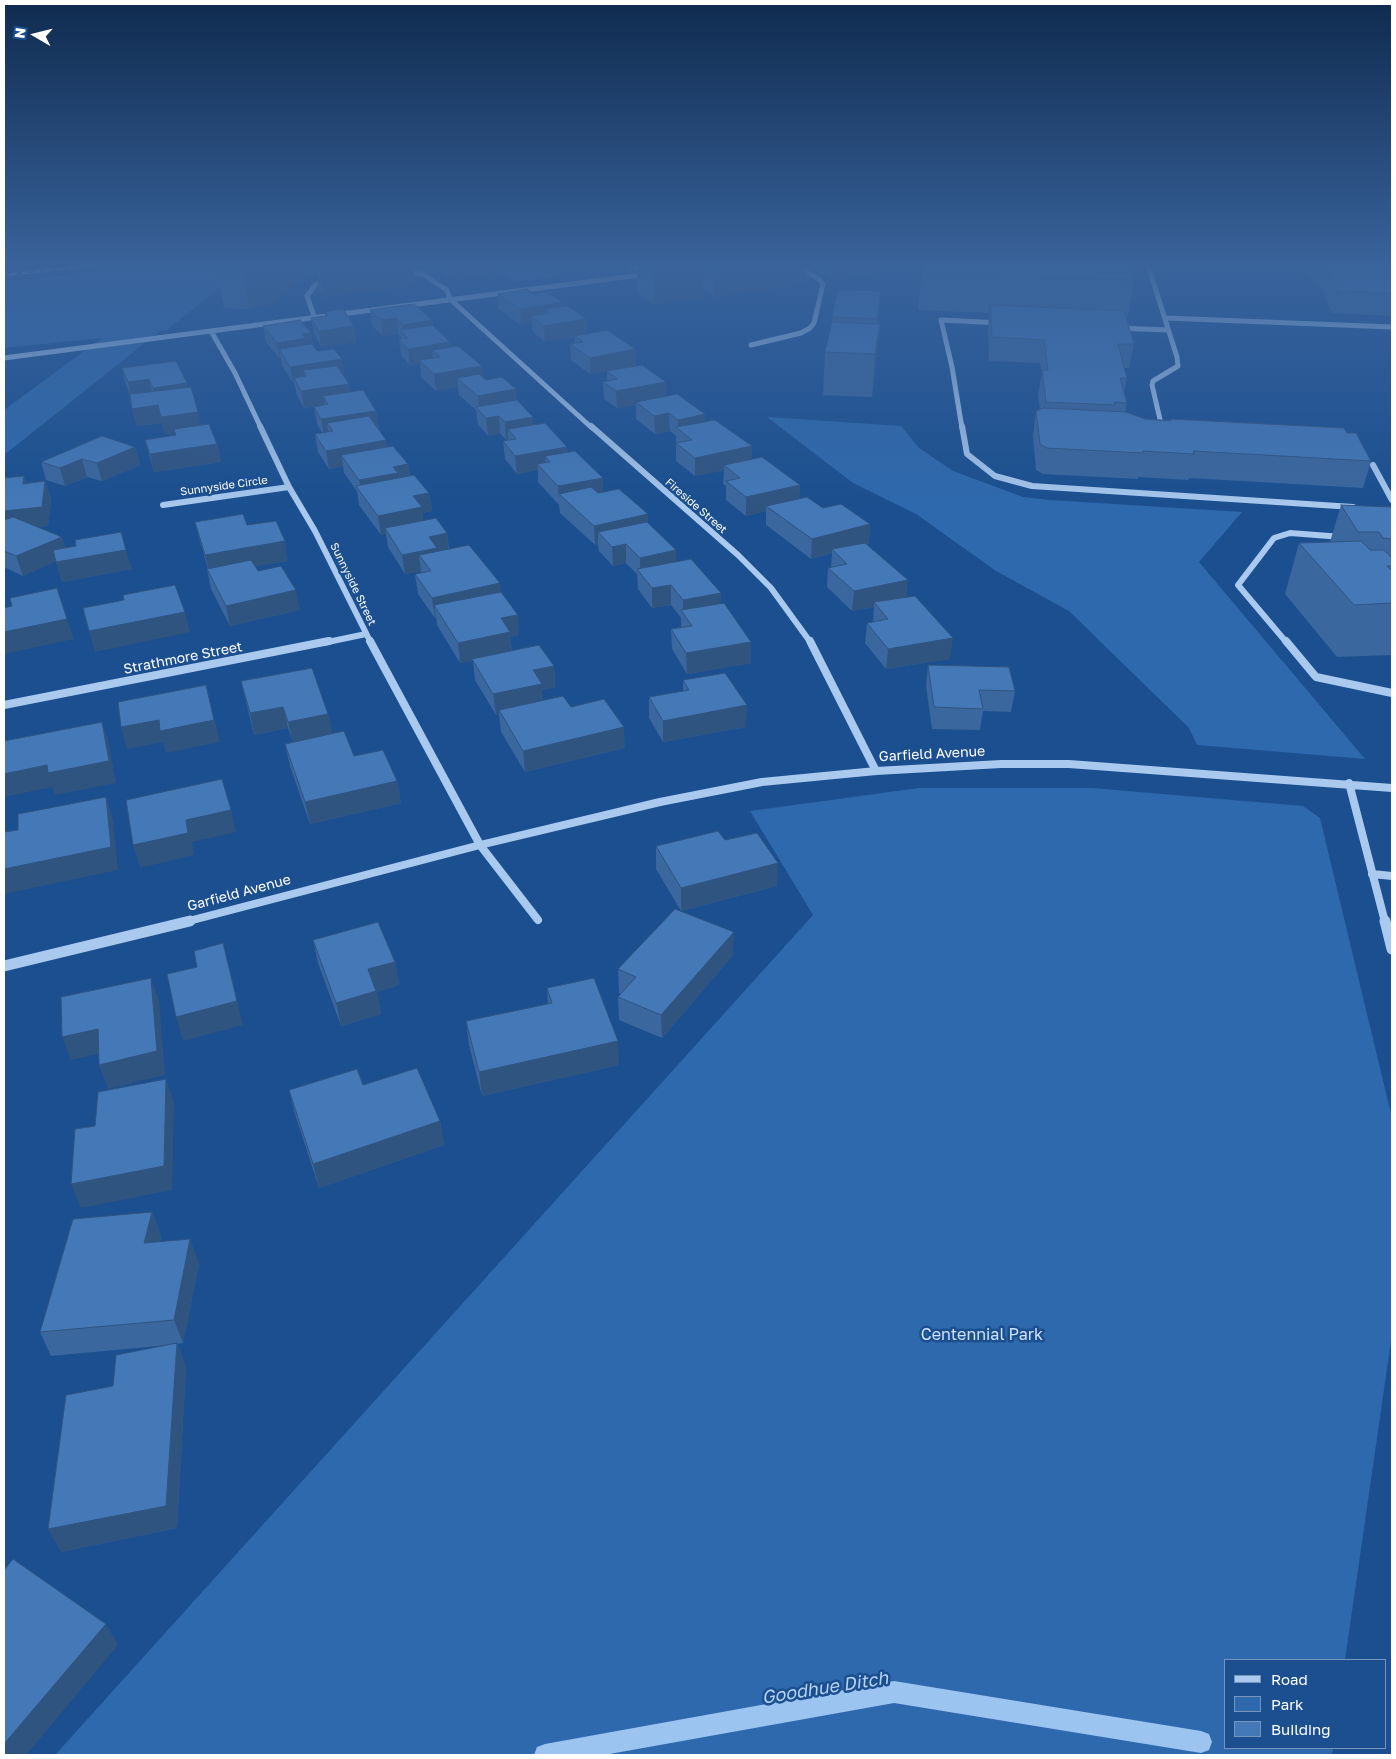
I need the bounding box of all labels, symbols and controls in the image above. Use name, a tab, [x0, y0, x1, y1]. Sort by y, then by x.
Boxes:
north arrow	[10, 10, 60, 60]
text: N	[10, 26, 29, 39]
street label: Sunnyside Circle	[179, 473, 269, 499]
street label: Fireside Street	[663, 476, 729, 536]
street label: Sunnyside Street	[327, 540, 379, 628]
street label: Strathmore Street	[122, 638, 244, 678]
street label: Garfield Avenue	[878, 743, 986, 765]
street label: Garfield Avenue	[185, 871, 293, 915]
park label: Centennial Park	[921, 1325, 1043, 1345]
legend	[1224, 1659, 1386, 1749]
water label: Goodhue Ditch	[760, 1667, 890, 1709]
text: Road	[1271, 1670, 1308, 1688]
text: Park	[1271, 1695, 1303, 1713]
text: Building	[1271, 1720, 1331, 1738]

